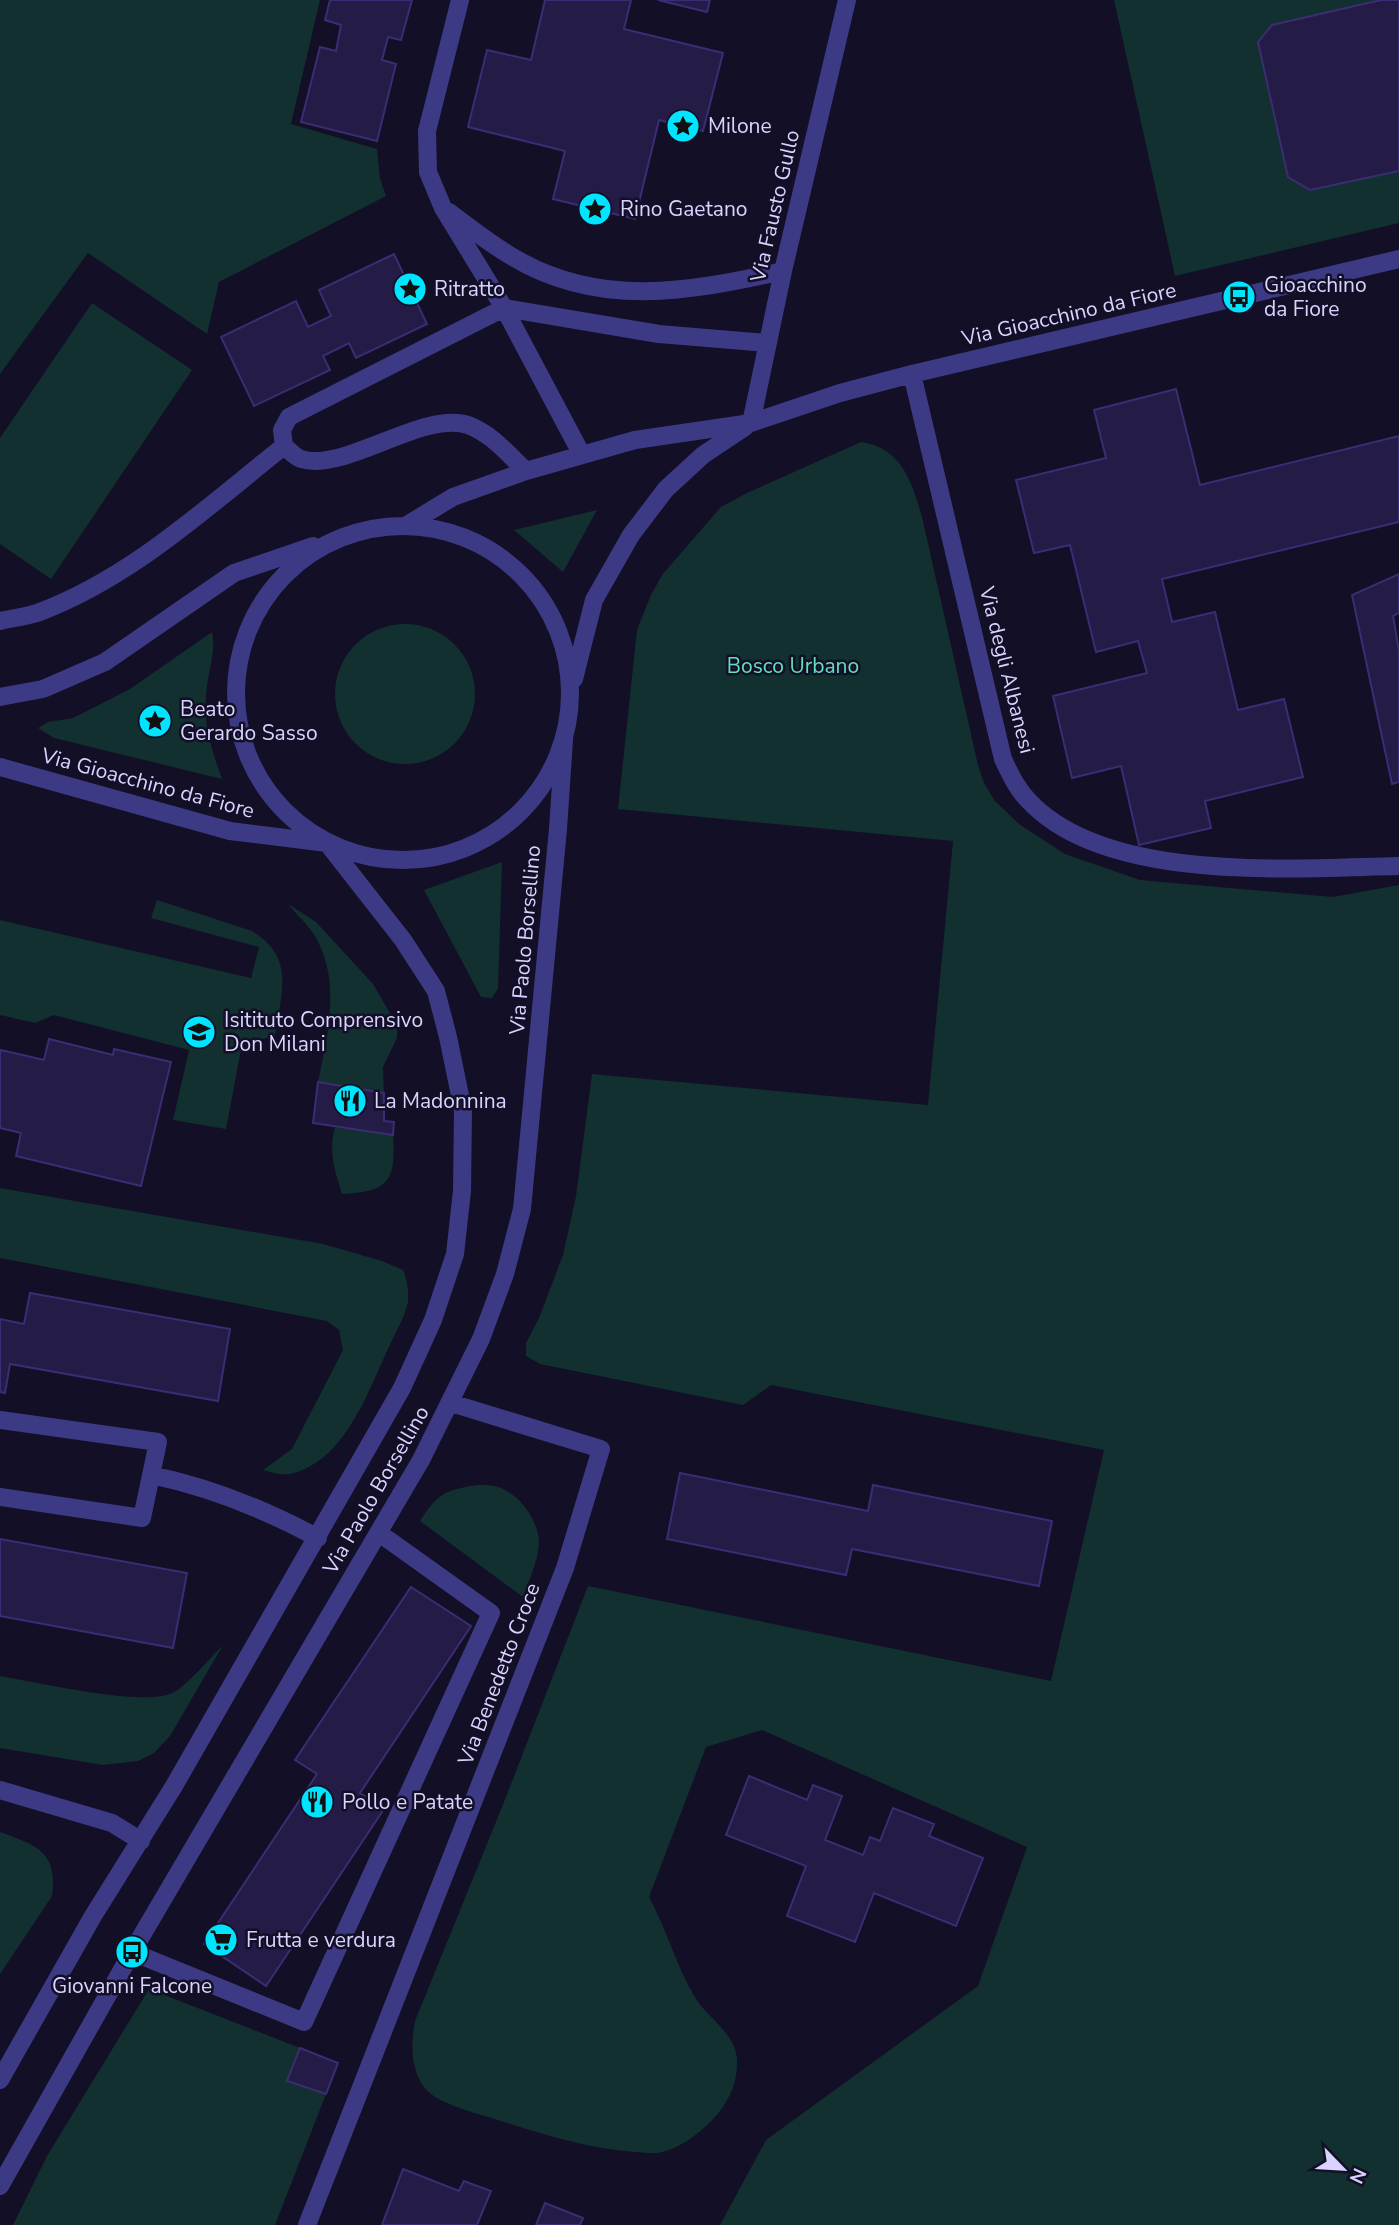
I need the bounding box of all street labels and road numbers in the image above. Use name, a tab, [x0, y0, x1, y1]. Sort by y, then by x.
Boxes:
street label: Via Fausto Gullo	[744, 127, 806, 286]
street label: Via Gioacchino da Fiore	[958, 276, 1179, 353]
street label: Via degli Albanesi	[972, 583, 1041, 756]
street label: Via Gioacchino da Fiore	[38, 741, 257, 825]
street label: Via Paolo Borsellino	[503, 844, 547, 1037]
street label: Via Paolo Borsellino	[316, 1401, 436, 1580]
street label: Via Benedetto Croce	[451, 1579, 547, 1770]

